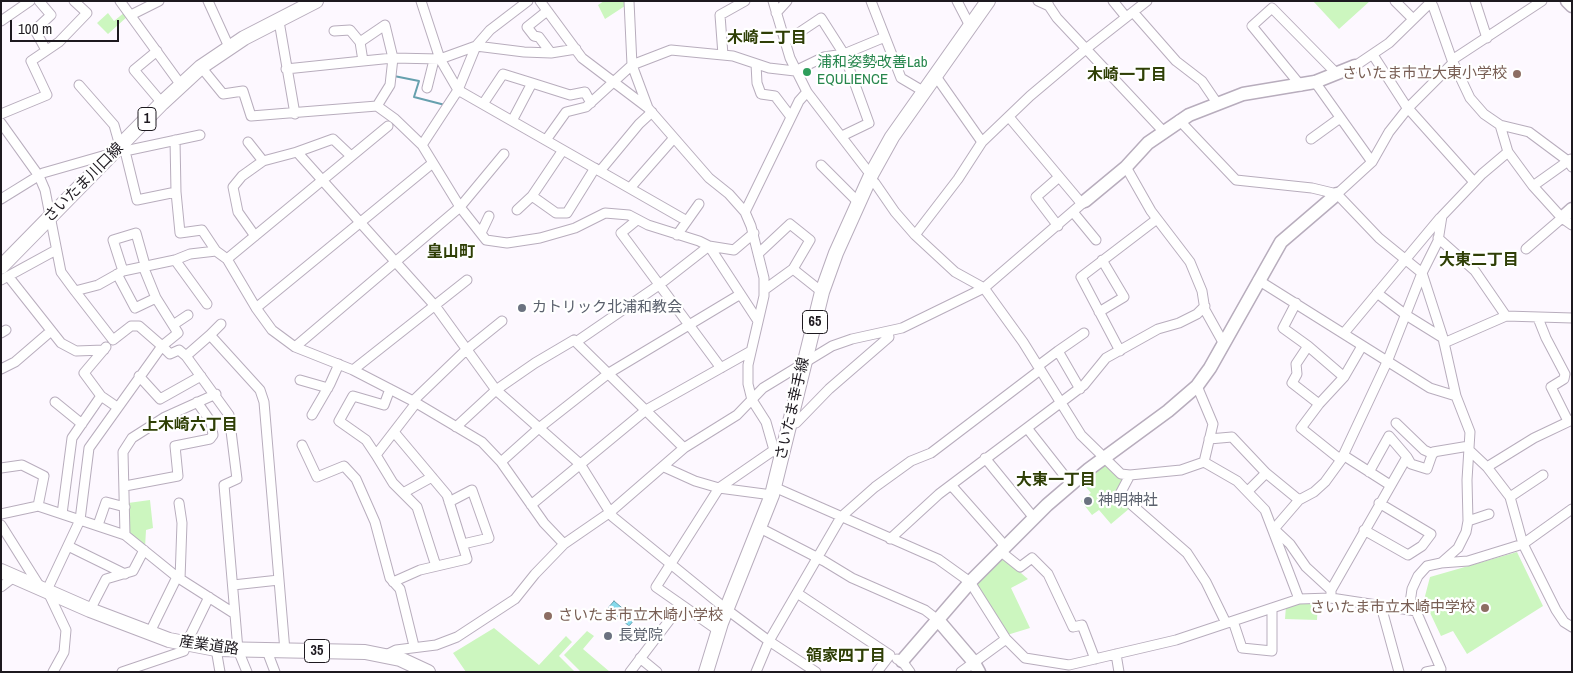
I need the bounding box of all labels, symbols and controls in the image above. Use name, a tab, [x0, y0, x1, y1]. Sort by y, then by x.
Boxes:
scale bar	[12, 10, 121, 42]
text: 100 m	[18, 18, 52, 39]
district label: 木崎二丁目	[727, 29, 807, 49]
place label: 浦和姿勢改善Lab EQULIENCE	[817, 54, 928, 89]
place label: さいたま市立大東小学校	[1342, 65, 1507, 83]
marker: 浦和姿勢改善Lab EQULIENCE	[801, 66, 813, 78]
district label: 木崎一丁目	[1087, 66, 1167, 86]
marker: さいたま市立大東小学校	[1511, 68, 1523, 80]
road number: 1	[138, 108, 156, 130]
street label: さいたま川口線	[41, 140, 127, 226]
district label: 皇山町	[427, 243, 475, 263]
district label: 大東二丁目	[1439, 251, 1519, 271]
place label: カトリック北浦和教会	[532, 299, 682, 317]
marker: カトリック北浦和教会	[516, 302, 528, 314]
road number: 65	[802, 311, 828, 334]
street label: さいたま幸手線	[772, 356, 814, 462]
district label: 上木崎六丁目	[142, 416, 238, 436]
district label: 大東一丁目	[1016, 471, 1096, 491]
place label: 神明神社	[1098, 492, 1158, 510]
marker: 神明神社	[1082, 495, 1094, 507]
place label: さいたま市立木崎中学校	[1310, 599, 1475, 617]
marker: さいたま市立木崎中学校	[1479, 602, 1491, 614]
place label: さいたま市立木崎小学校	[558, 607, 723, 625]
marker: さいたま市立木崎小学校	[542, 610, 554, 622]
place label: 長覚院	[618, 627, 663, 645]
marker: 長覚院	[602, 630, 614, 642]
street label: 産業道路	[178, 633, 240, 659]
road number: 35	[304, 640, 330, 662]
district label: 領家四丁目	[806, 647, 886, 667]

